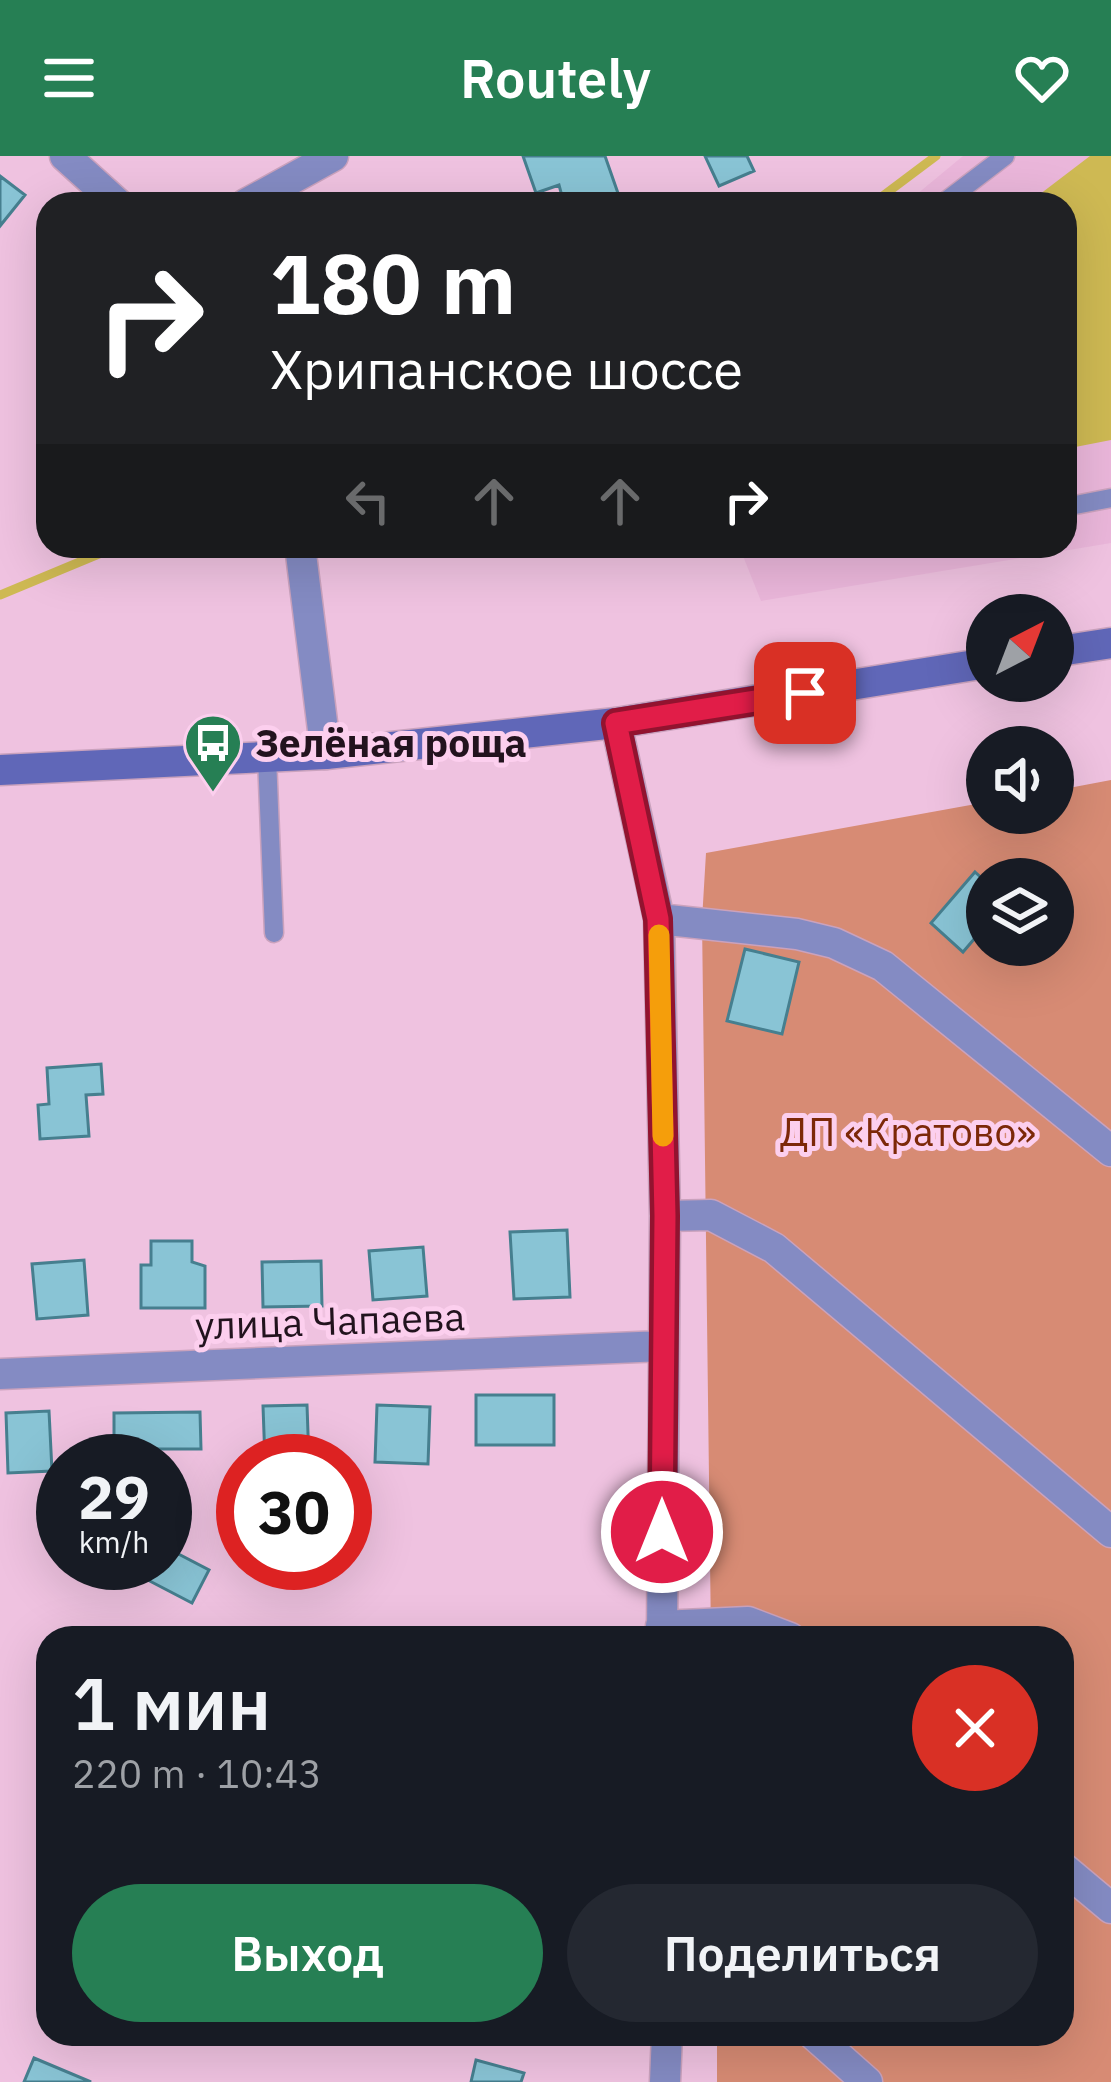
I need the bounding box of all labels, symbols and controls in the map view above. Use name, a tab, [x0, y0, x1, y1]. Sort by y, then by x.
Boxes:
text: Routely	[460, 43, 651, 113]
icon: menu	[36, 45, 102, 111]
icon: heart	[1009, 45, 1075, 111]
text: 180 m	[270, 228, 516, 337]
icon: right	[72, 240, 228, 396]
text: Хрипанское шоссе	[270, 334, 743, 404]
icon: left	[335, 468, 401, 534]
icon: ahead	[461, 468, 527, 534]
icon: ahead	[587, 468, 653, 534]
icon: right	[713, 468, 779, 534]
north arrow	[966, 594, 1074, 702]
map controls	[966, 594, 1074, 966]
pin	[754, 642, 856, 744]
icon: arrive	[772, 660, 838, 726]
bus stop icon: Зелёная роща	[182, 712, 244, 794]
place label: Зелёная роща	[255, 717, 527, 768]
button: sound	[966, 726, 1074, 834]
button: layers	[966, 858, 1074, 966]
park label: ДП «Кратово»	[780, 1106, 1036, 1157]
street label: улица Чапаева	[194, 1290, 466, 1351]
speed limit sign: 30	[216, 1434, 372, 1590]
text: 29	[78, 1457, 150, 1536]
position arrow	[599, 1469, 725, 1595]
text: km/h	[79, 1522, 149, 1561]
text: 1 мин	[72, 1656, 271, 1750]
button: close	[912, 1665, 1038, 1791]
text: 220 m · 10:43	[72, 1748, 322, 1799]
button: Выход	[72, 1884, 543, 2022]
button: Поделиться	[567, 1884, 1038, 2022]

